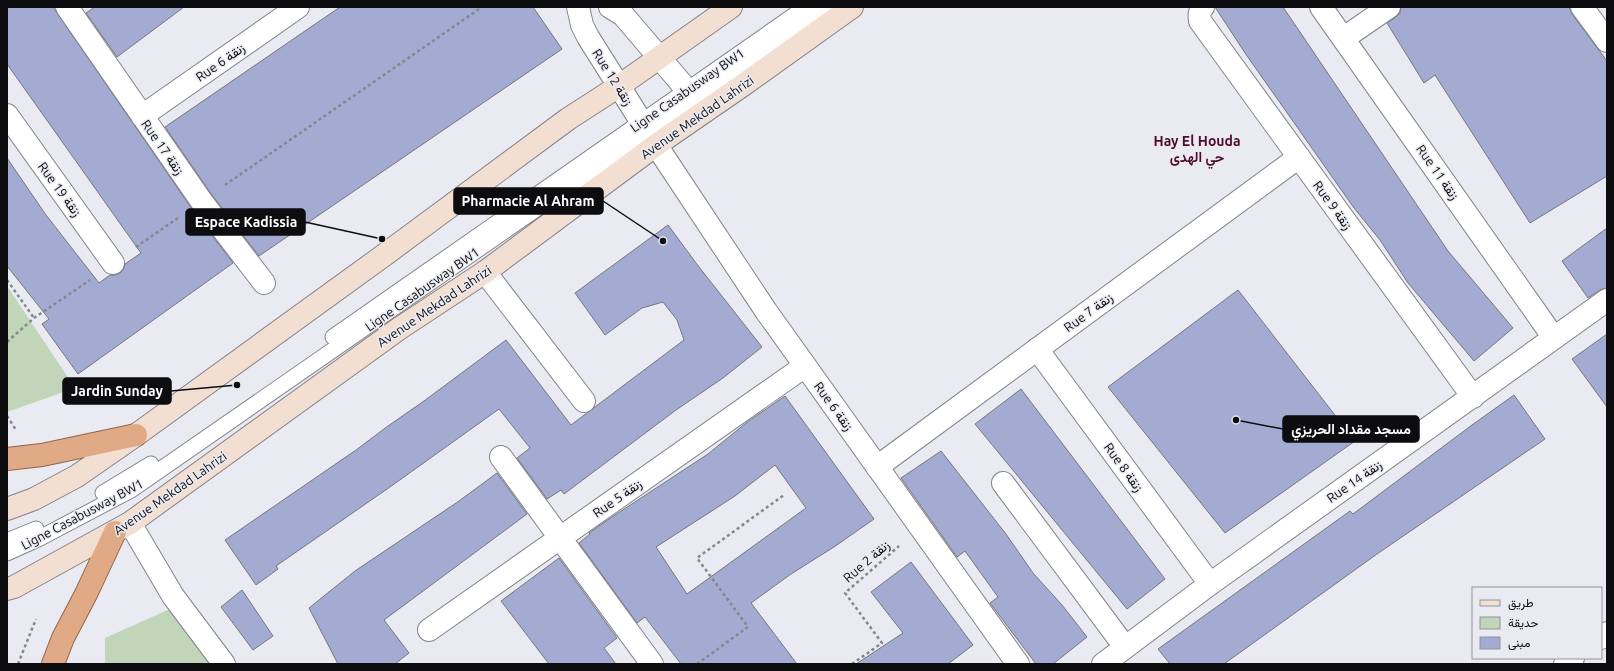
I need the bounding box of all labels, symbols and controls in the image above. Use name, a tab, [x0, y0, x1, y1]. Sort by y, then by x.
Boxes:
street label: Rue 6 زنقة	[193, 40, 248, 86]
street label: Ligne Casabusway BW1	[627, 45, 747, 135]
street label: Rue 12 زنقة	[588, 46, 636, 109]
street label: Avenue Mekdad Lahrizi	[638, 73, 756, 161]
street label: Rue 17 زنقة	[137, 117, 187, 178]
district label: Hay El Houda حي الهدى	[1153, 133, 1241, 169]
street label: Rue 11 زنقة	[1412, 142, 1462, 203]
street label: Rue 19 زنقة	[34, 159, 84, 220]
street label: Rue 9 زنقة	[1309, 178, 1355, 233]
callout: Pharmacie Al Ahram	[454, 188, 603, 214]
text: Pharmacie Al Ahram	[462, 193, 594, 209]
callout: Espace Kadissia	[186, 209, 305, 235]
text: Espace Kadissia	[195, 214, 297, 230]
street label: Ligne Casabusway BW1	[362, 244, 482, 334]
street label: Avenue Mekdad Lahrizi	[374, 263, 494, 349]
street label: Rue 7 زنقة	[1061, 290, 1116, 336]
callout: Jardin Sunday	[63, 378, 171, 404]
street label: Rue 6 زنقة	[810, 379, 856, 434]
text: Jardin Sunday	[71, 383, 164, 399]
callout: مسجد مقداد الحريزي	[1283, 416, 1419, 442]
text: مسجد مقداد الحريزي	[1291, 421, 1411, 441]
street label: Rue 8 زنقة	[1100, 440, 1146, 495]
street label: Avenue Mekdad Lahrizi	[111, 449, 229, 537]
street label: Rue 14 زنقة	[1324, 457, 1385, 507]
street label: Ligne Casabusway BW1	[19, 476, 145, 552]
street label: Rue 5 زنقة	[590, 476, 645, 522]
street label: Rue 2 زنقة	[840, 537, 893, 586]
legend	[1472, 587, 1602, 659]
text: طريق	[1508, 596, 1534, 611]
text: حديقة	[1508, 616, 1538, 630]
text: مبنى	[1508, 636, 1530, 651]

